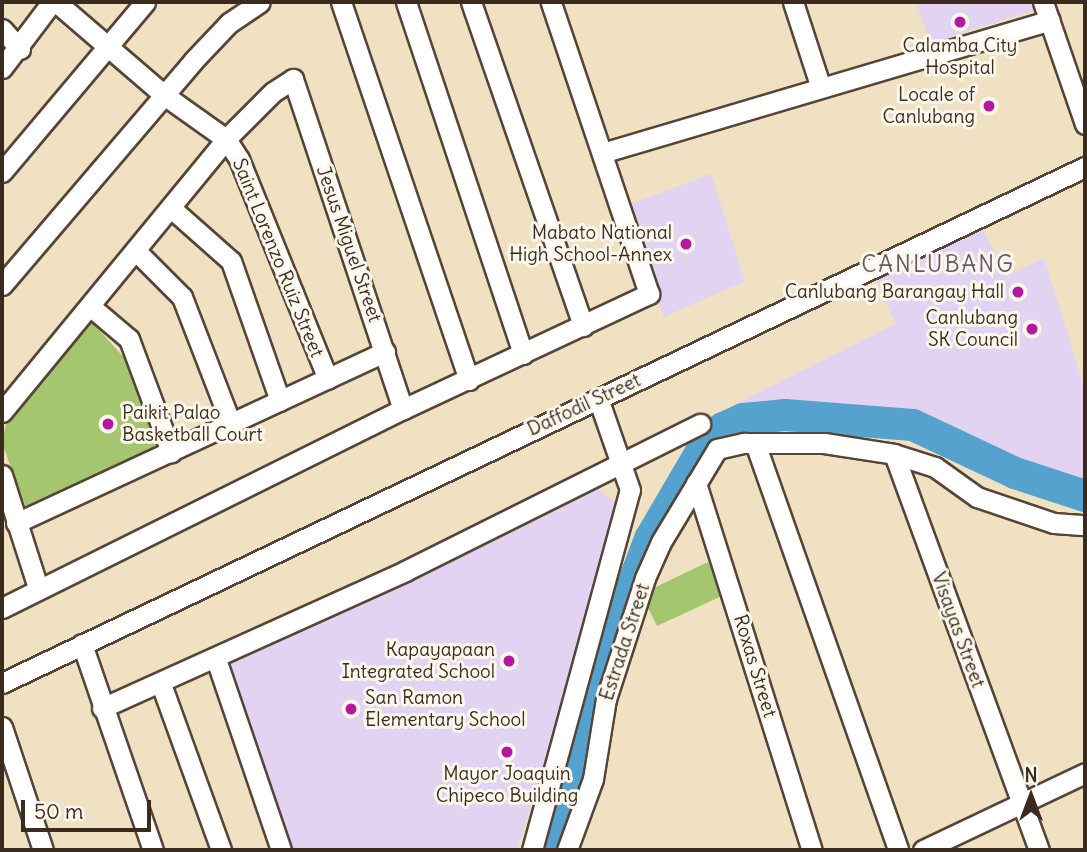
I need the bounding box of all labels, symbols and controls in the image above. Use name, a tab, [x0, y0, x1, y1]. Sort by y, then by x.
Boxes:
marker: Calamba City Hospital	[950, 12, 970, 32]
place label: Calamba City Hospital	[903, 35, 1017, 79]
place label: Locale of Canlubang	[883, 84, 975, 128]
marker: Locale of Canlubang	[981, 98, 997, 114]
street label: Saint Lorenzo Ruiz Street	[228, 155, 328, 361]
street label: Jesus Miguel Street	[312, 163, 386, 325]
place label: Mabato National High School-Annex	[509, 222, 672, 266]
marker: Mabato National High School-Annex	[678, 236, 694, 252]
district label: CANLUBANG	[862, 250, 1014, 278]
place label: Canlubang Barangay Hall	[785, 281, 1004, 303]
marker: Canlubang Barangay Hall	[1010, 284, 1026, 300]
place label: Canlubang SK Council	[926, 307, 1018, 351]
marker: Canlubang SK Council	[1024, 321, 1040, 337]
street label: Daffodil Street	[524, 369, 644, 441]
place label: Paikit Palao Basketball Court	[122, 402, 263, 446]
marker: Paikit Palao Basketball Court	[100, 416, 116, 432]
street label: Visayas Street	[927, 569, 989, 691]
street label: Estrada Street	[595, 581, 655, 703]
street label: Roxas Street	[729, 612, 781, 720]
place label: Kapayapaan Integrated School	[342, 639, 495, 683]
marker: Kapayapaan Integrated School	[501, 653, 517, 669]
place label: San Ramon Elementary School	[365, 687, 526, 731]
marker: San Ramon Elementary School	[343, 701, 359, 717]
marker: Mayor Joaquin Chipeco Building	[499, 744, 515, 760]
north arrow	[996, 761, 1066, 831]
place label: Mayor Joaquin Chipeco Building	[436, 763, 578, 807]
text: N	[1024, 763, 1038, 787]
scale bar	[24, 786, 154, 830]
text: 50 m	[34, 798, 83, 825]

